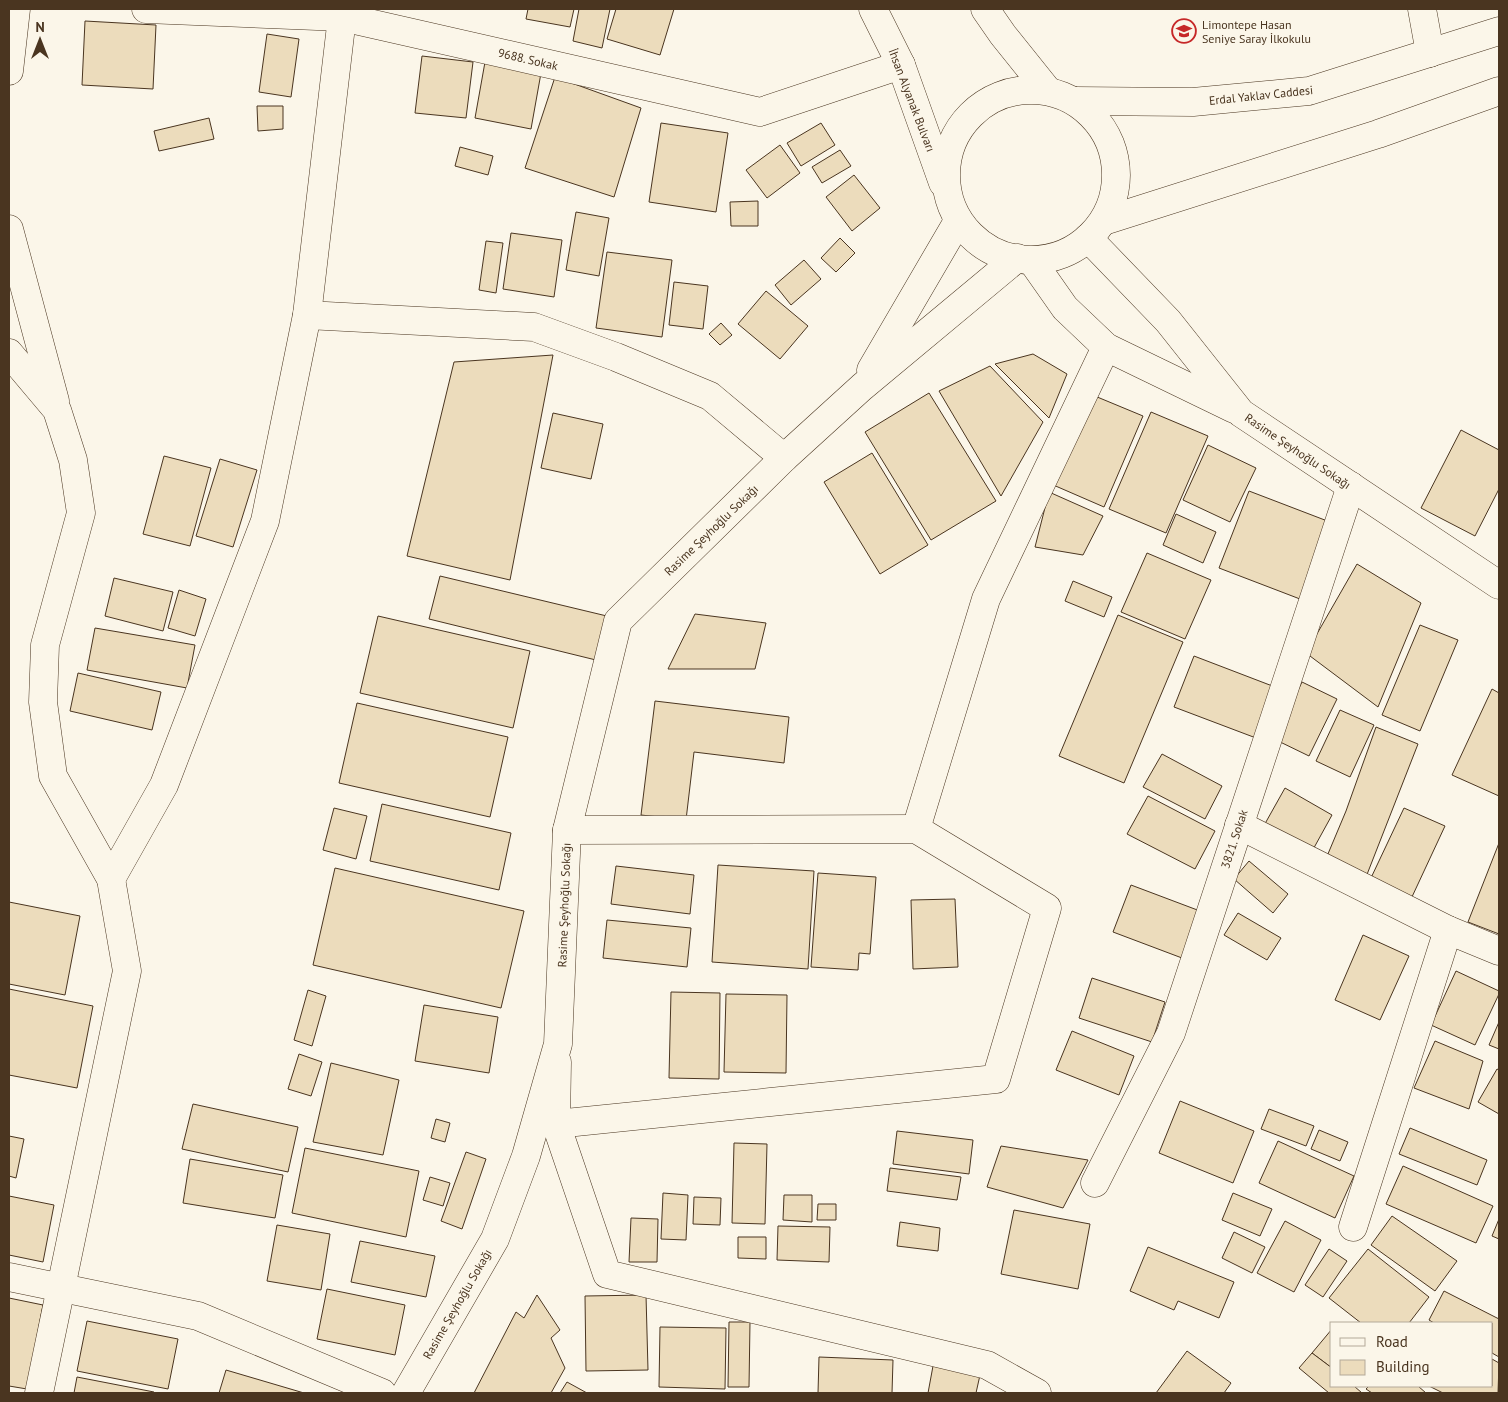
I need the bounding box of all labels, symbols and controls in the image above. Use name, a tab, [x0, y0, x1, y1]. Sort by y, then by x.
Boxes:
north arrow	[15, 15, 65, 65]
place label: Limontepe Hasan Seniye Saray İlkokulu	[1202, 17, 1311, 46]
text: N	[35, 18, 45, 36]
school or university icon: Limontepe Hasan Seniye Saray İlkokulu	[1171, 18, 1197, 44]
street label: 9688. Sokak	[496, 45, 560, 73]
street label: İhsan Alyanak Bulvarı	[885, 46, 939, 154]
street label: Erdal Yaklav Caddesi	[1208, 82, 1314, 108]
street label: Rasime Şeyhoğlu Sokağı	[1242, 410, 1354, 492]
street label: Rasime Şeyhoğlu Sokağı	[661, 481, 761, 579]
street label: 3821. Sokak	[1217, 807, 1251, 870]
street label: Rasime Şeyhoğlu Sokağı	[554, 842, 574, 968]
street label: Rasime Şeyhoğlu Sokağı	[419, 1246, 495, 1362]
legend	[1330, 1322, 1493, 1387]
text: Road	[1376, 1332, 1408, 1351]
text: Building	[1376, 1357, 1430, 1376]

